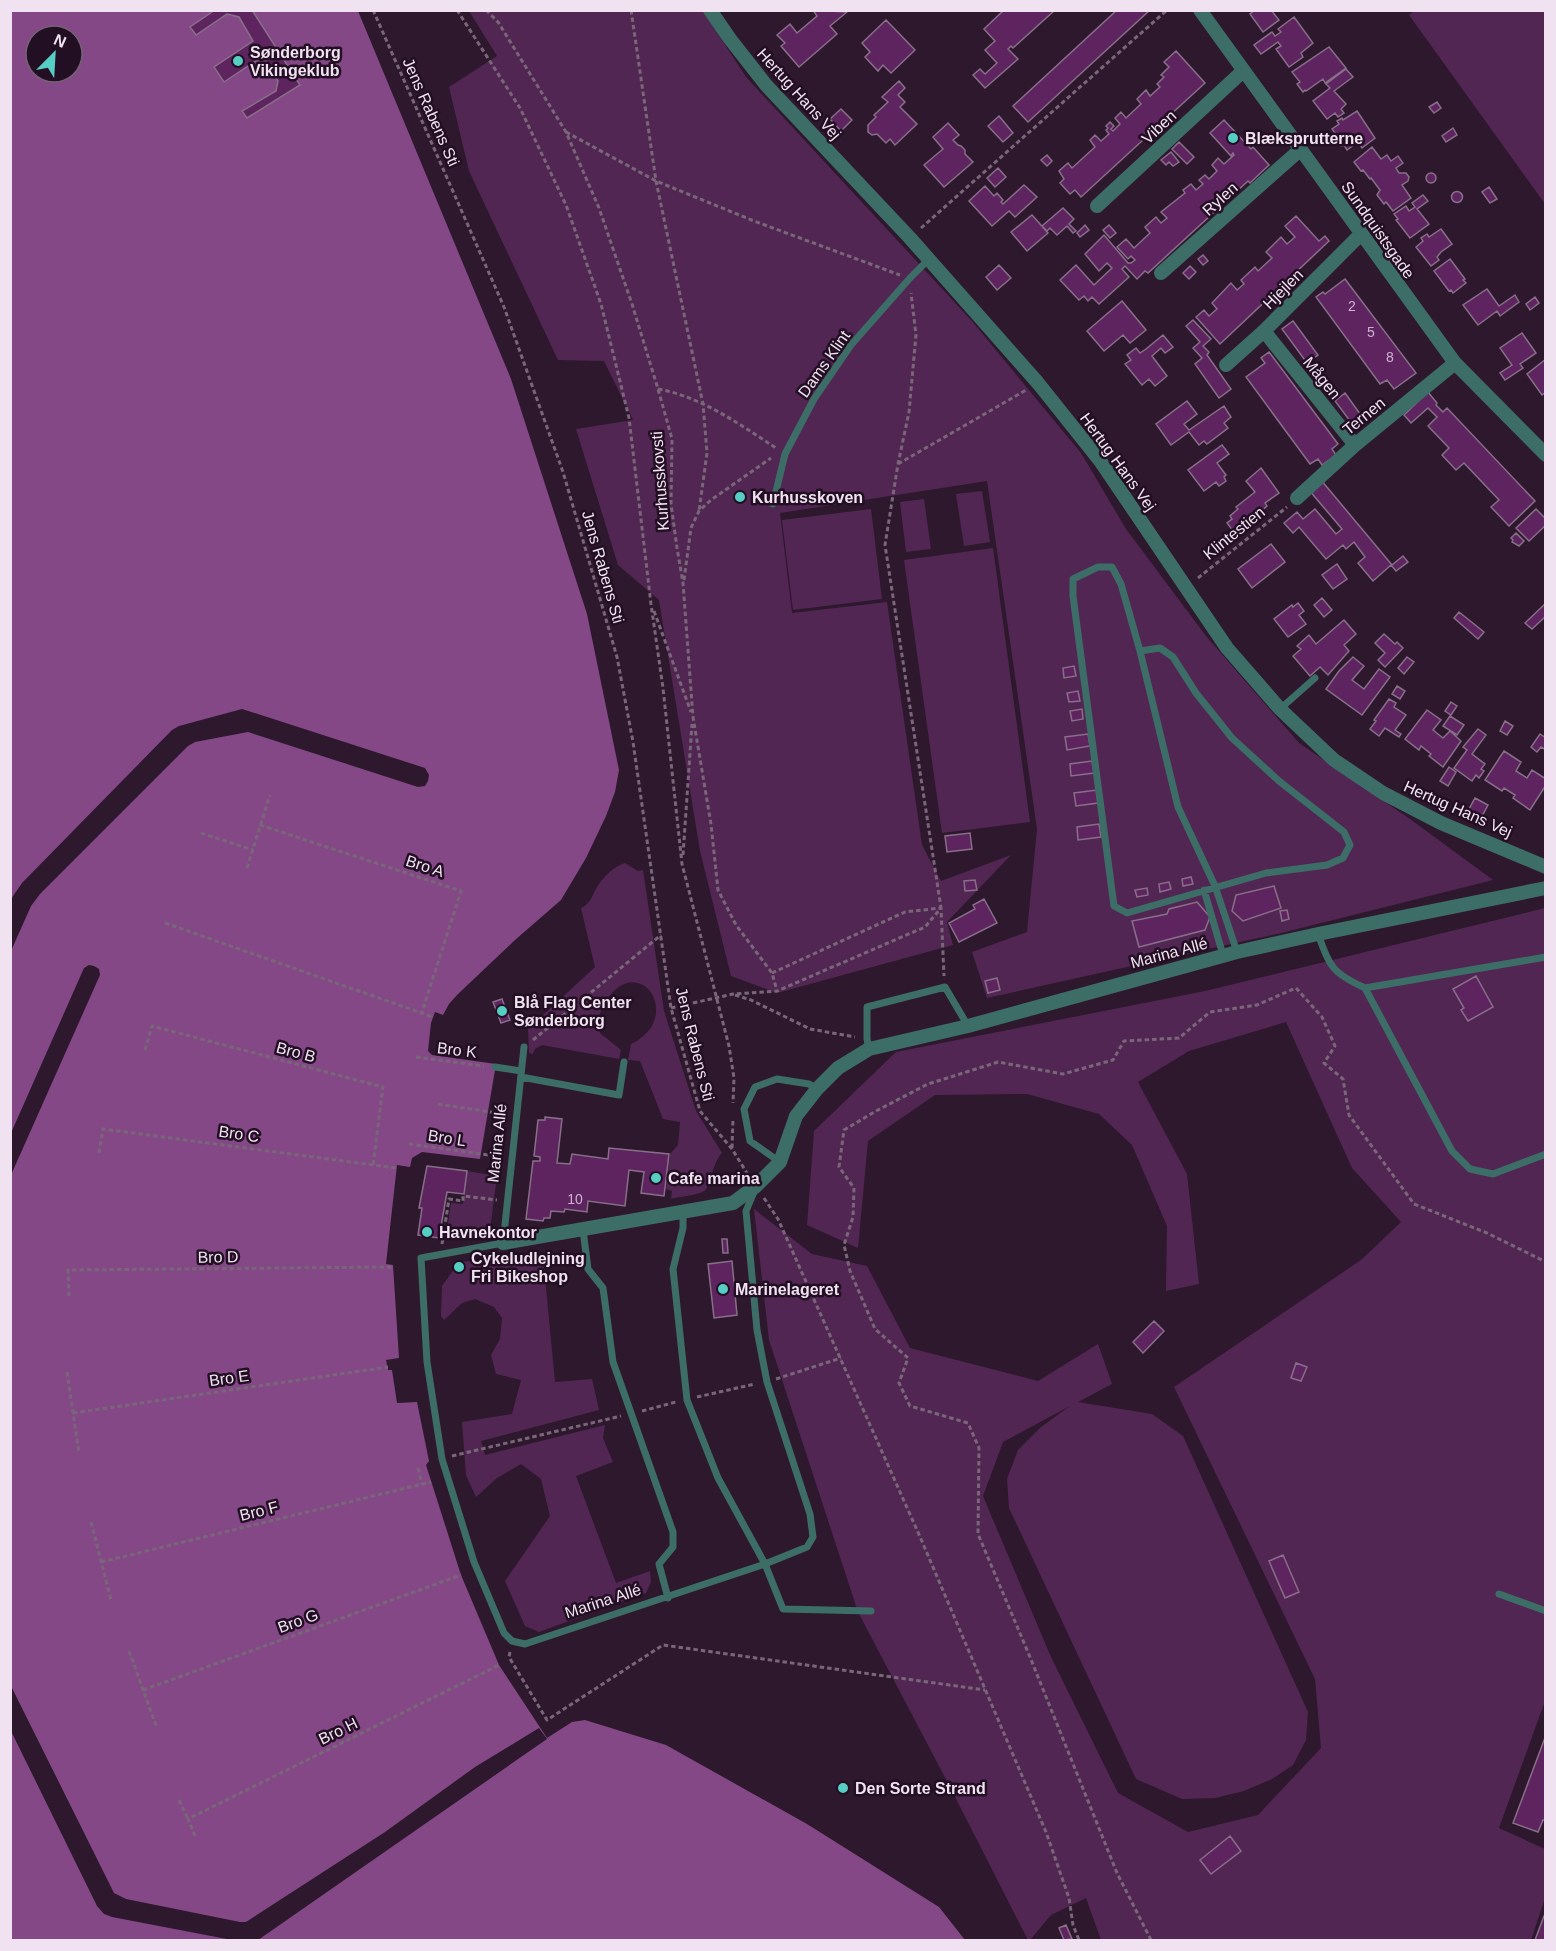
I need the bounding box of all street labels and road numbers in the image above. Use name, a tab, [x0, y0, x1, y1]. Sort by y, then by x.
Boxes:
street label: Hertug Hans Vej	[754, 45, 844, 143]
street label: Jens Rabens Sti	[400, 55, 462, 169]
street label: Viben	[1138, 107, 1180, 147]
street label: Sundquistsgade	[1338, 178, 1418, 282]
street label: Rylen	[1199, 179, 1241, 219]
street label: Hjejlen	[1260, 266, 1306, 312]
street label: Dams Klint	[795, 327, 853, 401]
street label: Mågen	[1300, 354, 1344, 402]
street label: Ternen	[1340, 394, 1388, 438]
street label: Hertug Hans Vej	[1077, 410, 1159, 514]
street label: Kurhusskovsti	[648, 431, 672, 531]
street label: Klintestien	[1200, 503, 1268, 563]
street label: Jens Rabens Sti	[579, 509, 627, 625]
street label: Hertug Hans Vej	[1401, 778, 1515, 840]
street label: Bro A	[404, 852, 447, 880]
street label: Marina Allé	[1129, 935, 1210, 971]
street label: Jens Rabens Sti	[673, 985, 717, 1103]
street label: Bro B	[274, 1039, 318, 1065]
street label: Bro K	[436, 1039, 478, 1061]
street label: Marina Allé	[484, 1103, 510, 1183]
street label: Bro C	[218, 1123, 260, 1145]
street label: Bro L	[427, 1127, 467, 1149]
street label: Bro D	[197, 1248, 239, 1266]
street label: Bro E	[208, 1367, 250, 1389]
street label: Bro F	[238, 1498, 280, 1524]
street label: Marina Allé	[563, 1581, 643, 1621]
street label: Bro G	[275, 1606, 321, 1636]
street label: Bro H	[316, 1714, 360, 1748]

